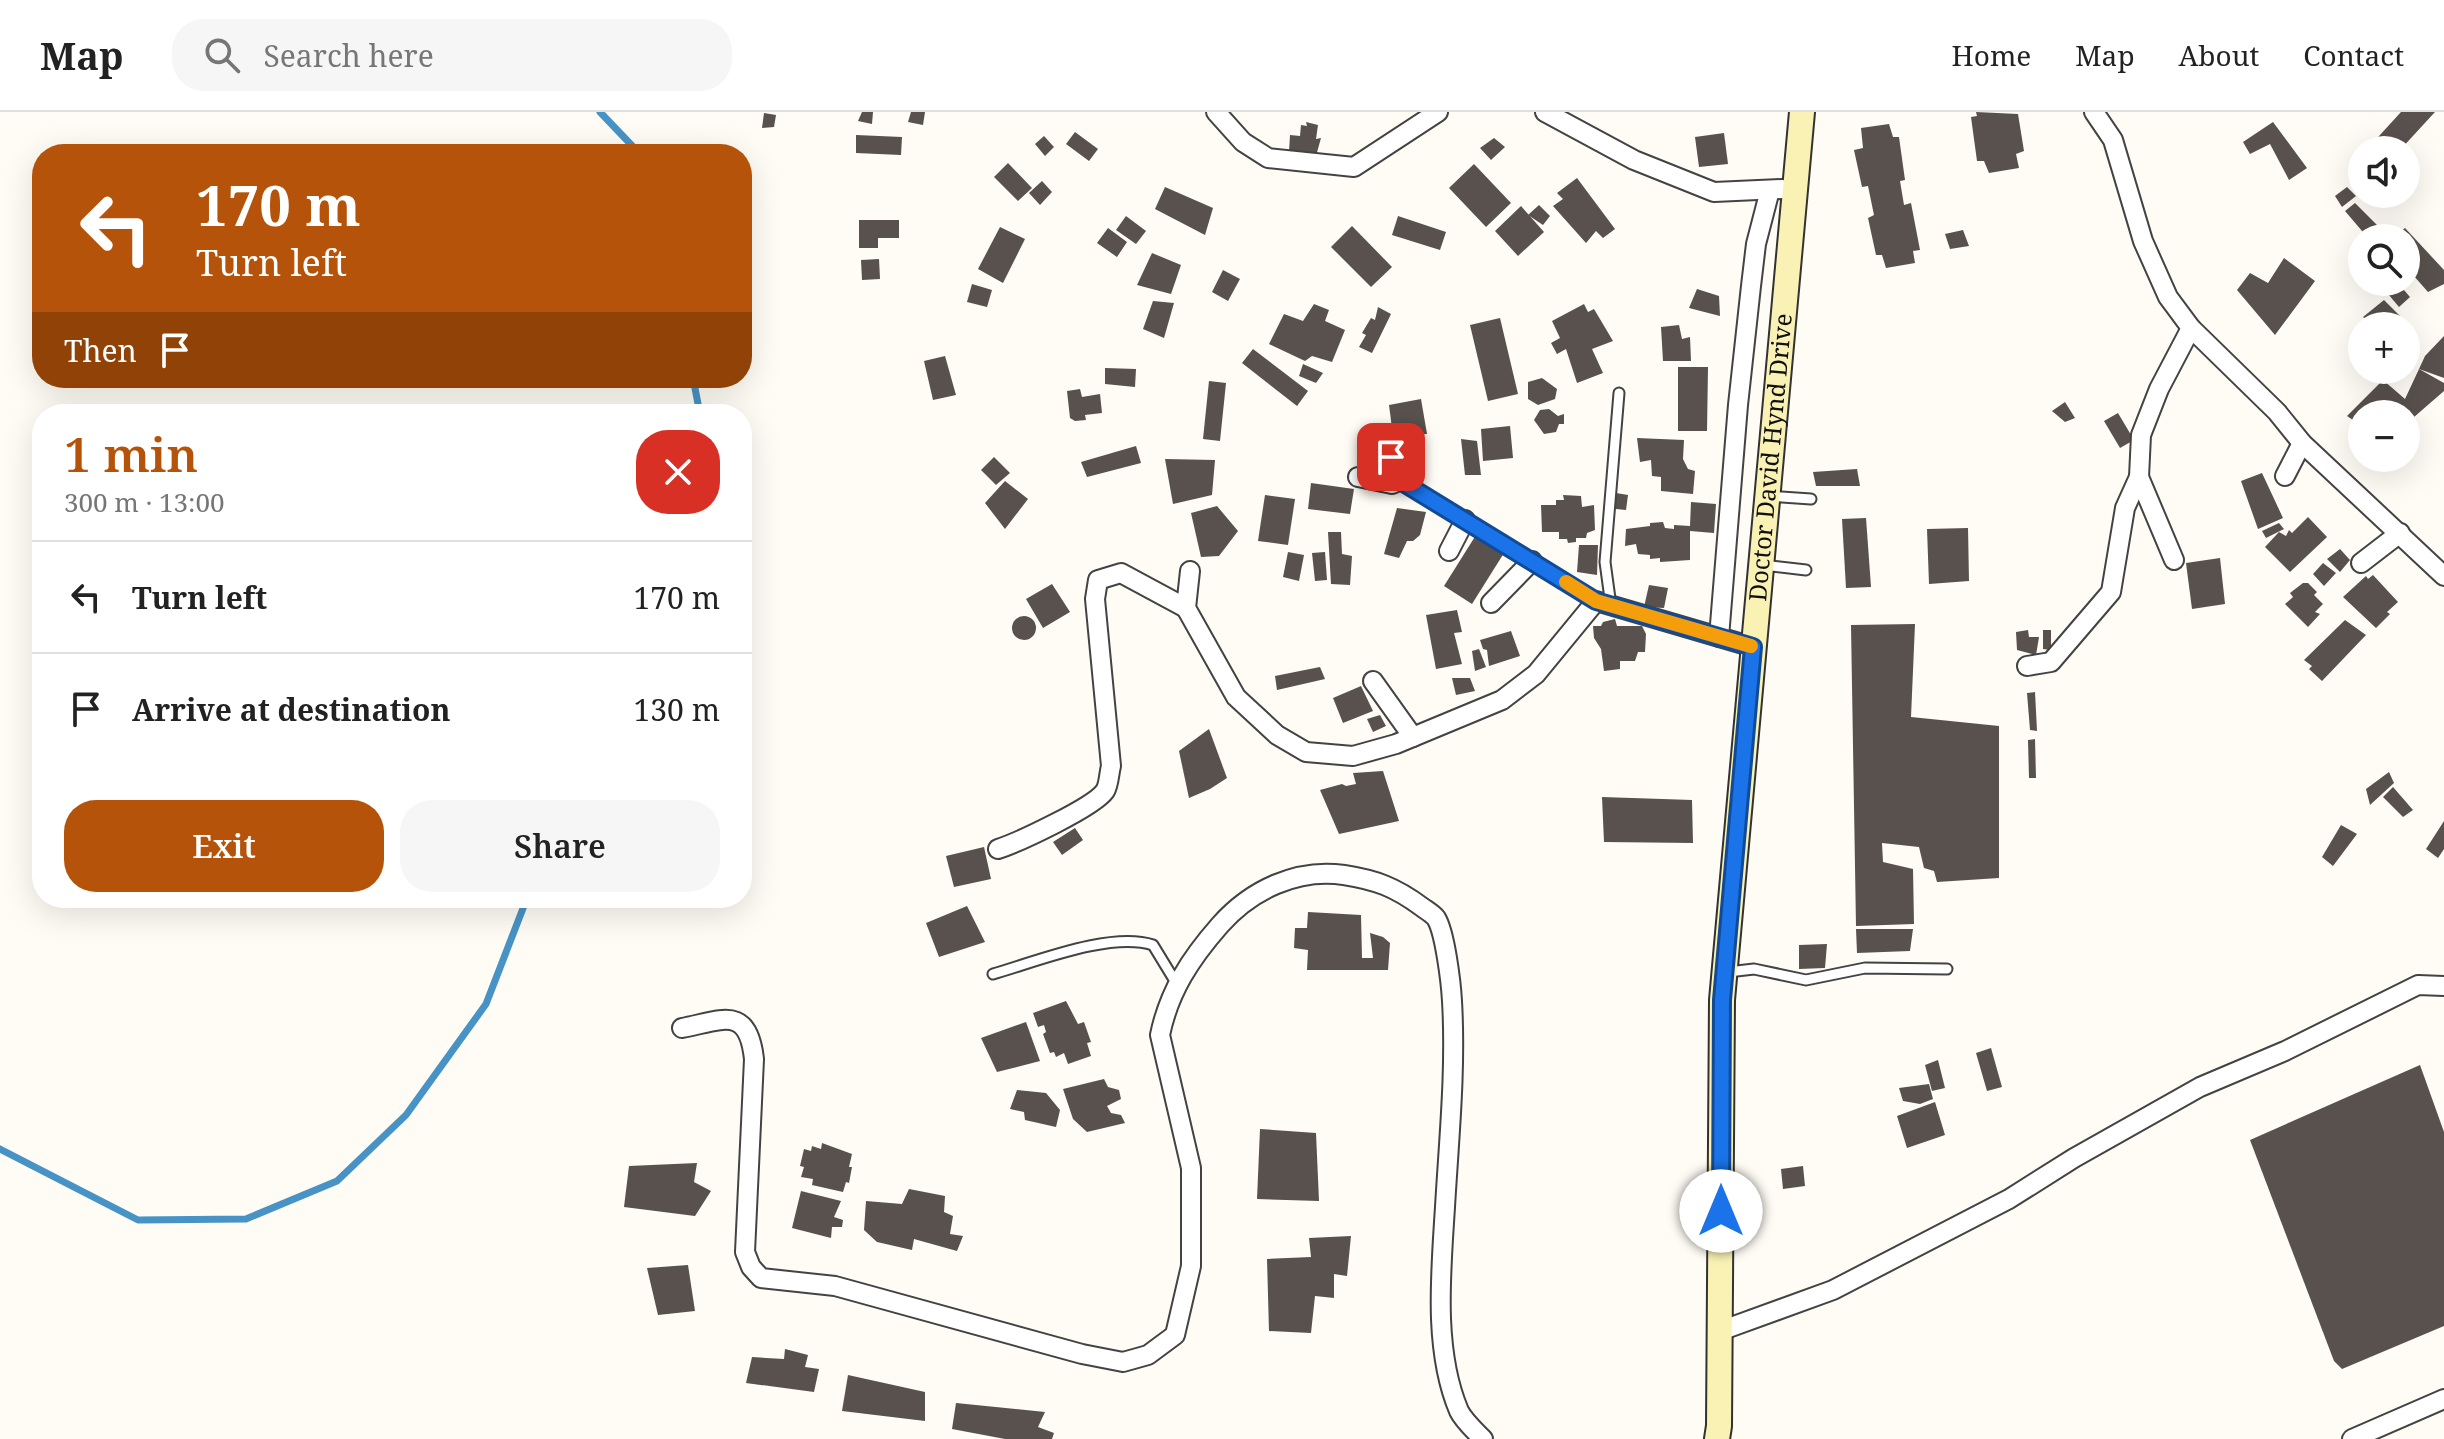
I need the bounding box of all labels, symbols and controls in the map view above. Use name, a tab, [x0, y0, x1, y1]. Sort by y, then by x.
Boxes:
search box	[172, 19, 732, 91]
text: Map	[40, 29, 124, 81]
icon: search	[200, 33, 244, 77]
text: Search here	[264, 35, 434, 76]
text: Home	[1952, 36, 2031, 74]
text: Map	[2075, 36, 2135, 74]
text: About	[2179, 36, 2259, 74]
text: Contact	[2303, 36, 2404, 74]
map controls	[2348, 136, 2420, 472]
button: sound	[2348, 136, 2420, 208]
text: 170 m	[196, 166, 361, 242]
icon: left	[64, 176, 168, 280]
button: search	[2348, 224, 2420, 296]
text: Turn left	[196, 238, 347, 287]
street label: Doctor David Hynd Drive	[1740, 312, 1799, 603]
button: +	[2348, 312, 2420, 384]
icon: arrive	[153, 328, 197, 372]
text: Then	[64, 330, 137, 371]
button: −	[2348, 400, 2420, 472]
text: 1 min	[64, 421, 198, 486]
pin	[1357, 423, 1425, 491]
button: close	[636, 430, 720, 514]
icon: arrive	[1369, 435, 1413, 479]
text: 300 m · 13:00	[64, 484, 225, 520]
icon: left	[64, 575, 108, 619]
text: Turn left	[132, 577, 267, 618]
text: 170 m	[634, 577, 720, 618]
icon: arrive	[64, 687, 108, 731]
text: Arrive at destination	[132, 689, 451, 730]
text: 130 m	[634, 689, 720, 730]
button: Exit	[64, 800, 384, 892]
button: Share	[400, 800, 720, 892]
position arrow	[1679, 1169, 1763, 1253]

